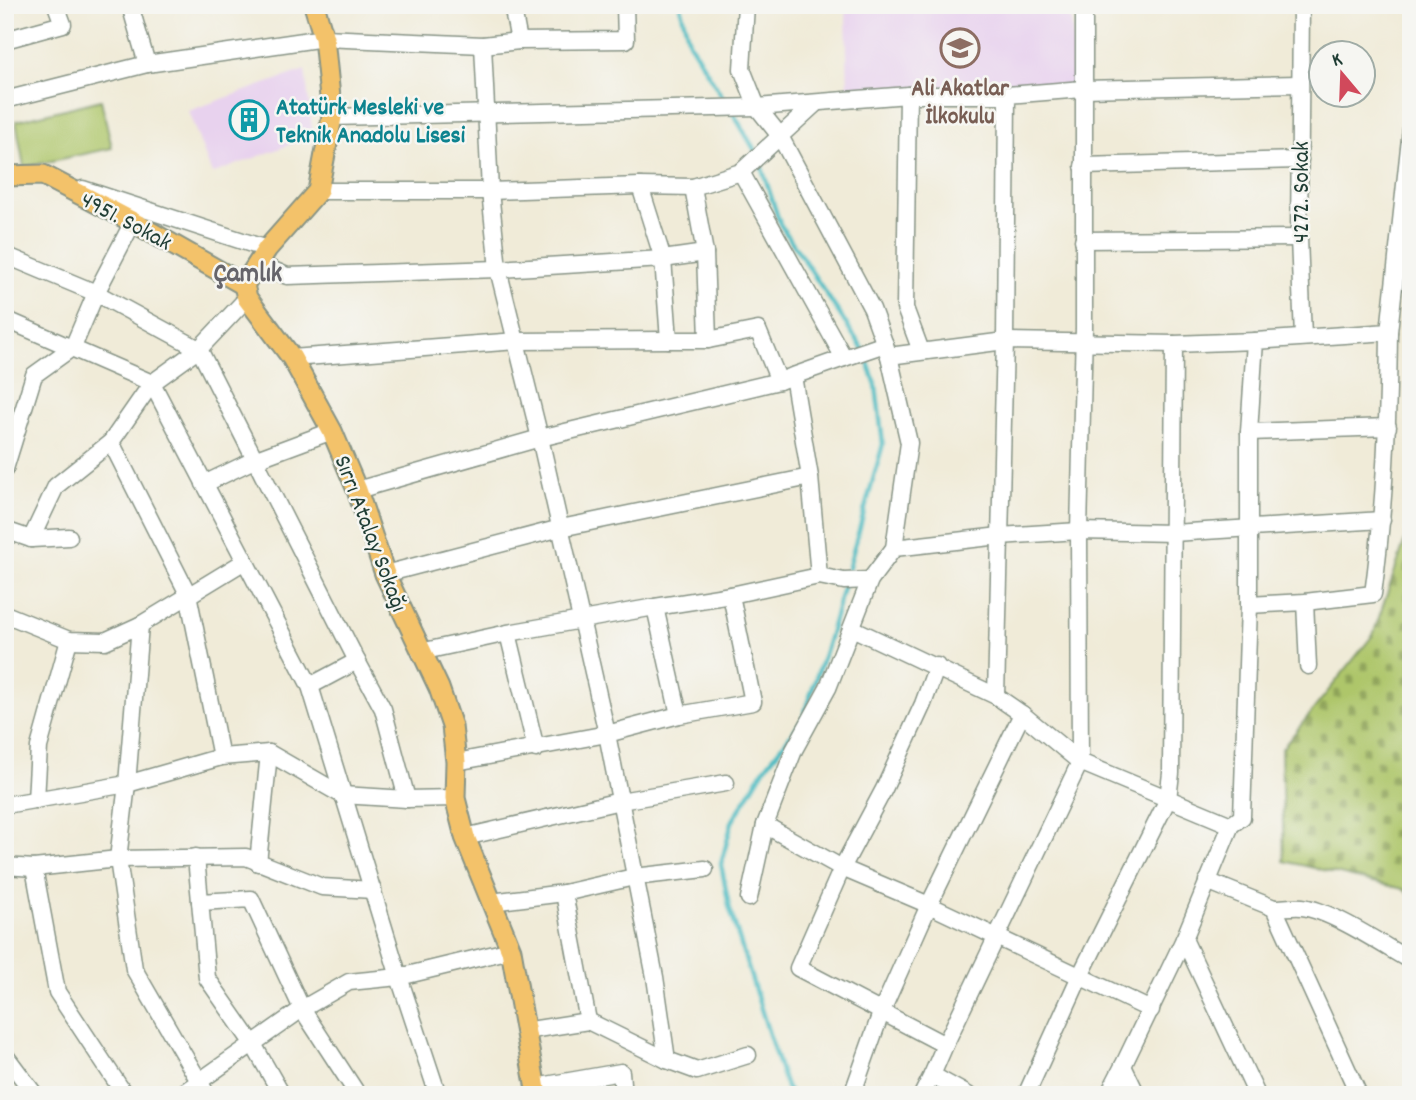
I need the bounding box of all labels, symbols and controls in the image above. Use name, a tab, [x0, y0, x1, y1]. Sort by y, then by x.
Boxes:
school or university icon: Ali Akatlar İlkokulu	[939, 27, 981, 69]
north arrow	[1308, 38, 1378, 108]
text: K	[1329, 47, 1346, 75]
place label: Ali Akatlar İlkokulu	[911, 73, 1010, 135]
place label: Atatürk Mesleki ve Teknik Anadolu Lisesi	[276, 92, 466, 154]
building icon: Atatürk Mesleki ve Teknik Anadolu Lisesi	[228, 99, 270, 141]
street label: 4272. Sokak	[1286, 141, 1320, 243]
street label: 4951. Sokak	[74, 184, 177, 261]
district label: Çamlık	[214, 256, 282, 296]
street label: Sırrı Atalay Sokağı	[324, 451, 415, 617]

